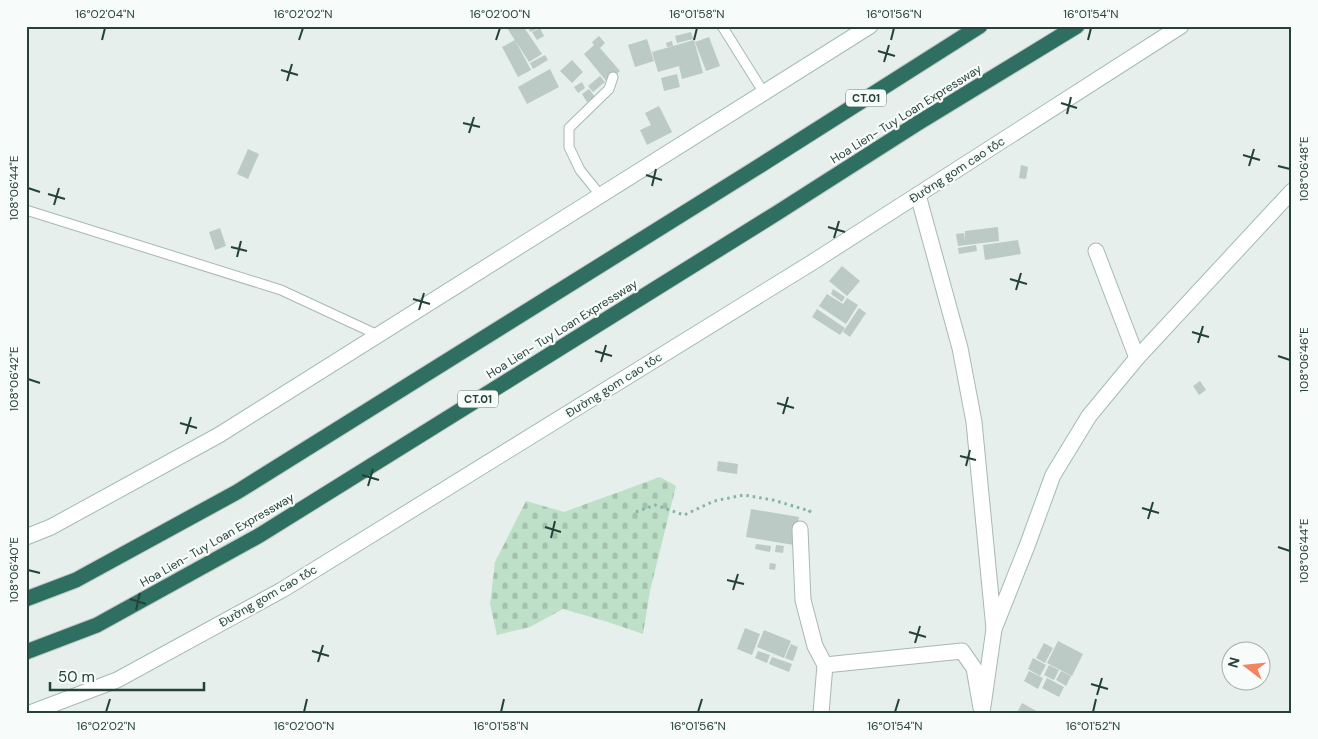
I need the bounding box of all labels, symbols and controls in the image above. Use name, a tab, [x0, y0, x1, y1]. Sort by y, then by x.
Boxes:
text: 16°02'04"N	[75, 6, 135, 22]
text: 16°02'02"N	[273, 6, 333, 22]
text: 16°02'00"N	[470, 6, 530, 22]
text: 16°01'58"N	[669, 6, 725, 22]
text: 16°01'56"N	[866, 6, 922, 22]
text: 16°01'54"N	[1063, 6, 1119, 22]
street label: Hoa Lien- Tuy Loan Expressway	[827, 61, 985, 167]
road number: CT.01	[846, 90, 886, 106]
street label: Đường gom cao tốc	[906, 133, 1008, 207]
text: 108°06'48"E	[1296, 136, 1312, 202]
text: 108°06'44"E	[6, 155, 22, 221]
street label: Hoa Lien- Tuy Loan Expressway	[483, 276, 641, 382]
text: 108°06'46"E	[1296, 327, 1312, 393]
text: 108°06'42"E	[6, 346, 22, 411]
street label: Đường gom cao tốc	[563, 349, 665, 421]
road number: CT.01	[458, 390, 498, 408]
street label: Hoa Lien- Tuy Loan Expressway	[137, 489, 297, 591]
text: 108°06'44"E	[1296, 518, 1312, 584]
text: 108°06'40"E	[6, 537, 22, 603]
street label: Đường gom cao tốc	[216, 561, 320, 631]
north arrow	[1220, 642, 1270, 692]
text: N	[1223, 655, 1244, 670]
scale bar	[50, 659, 204, 691]
text: 50 m	[58, 667, 95, 687]
text: 16°02'02"N	[76, 718, 136, 734]
text: 16°02'00"N	[274, 718, 334, 734]
text: 16°01'58"N	[473, 718, 529, 734]
text: 16°01'56"N	[670, 718, 726, 734]
text: 16°01'54"N	[867, 718, 923, 734]
text: 16°01'52"N	[1066, 718, 1120, 734]

